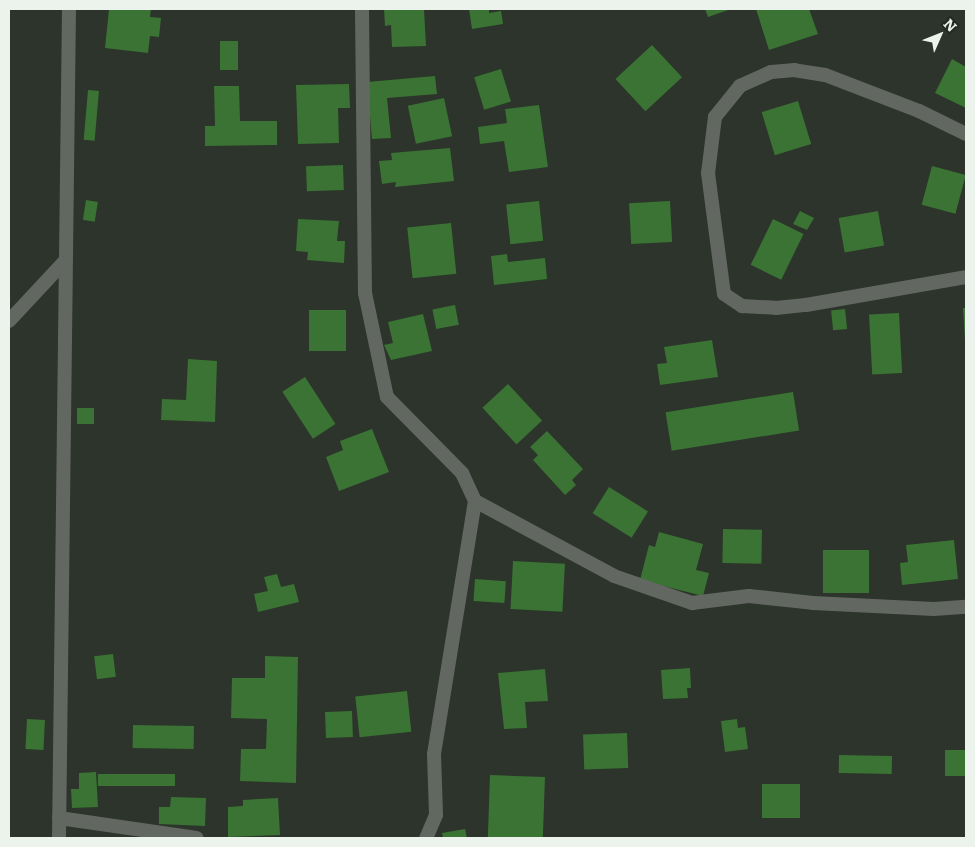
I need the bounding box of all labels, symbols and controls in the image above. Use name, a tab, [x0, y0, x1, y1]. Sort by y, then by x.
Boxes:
north arrow	[915, 10, 965, 60]
text: N	[940, 13, 962, 36]

